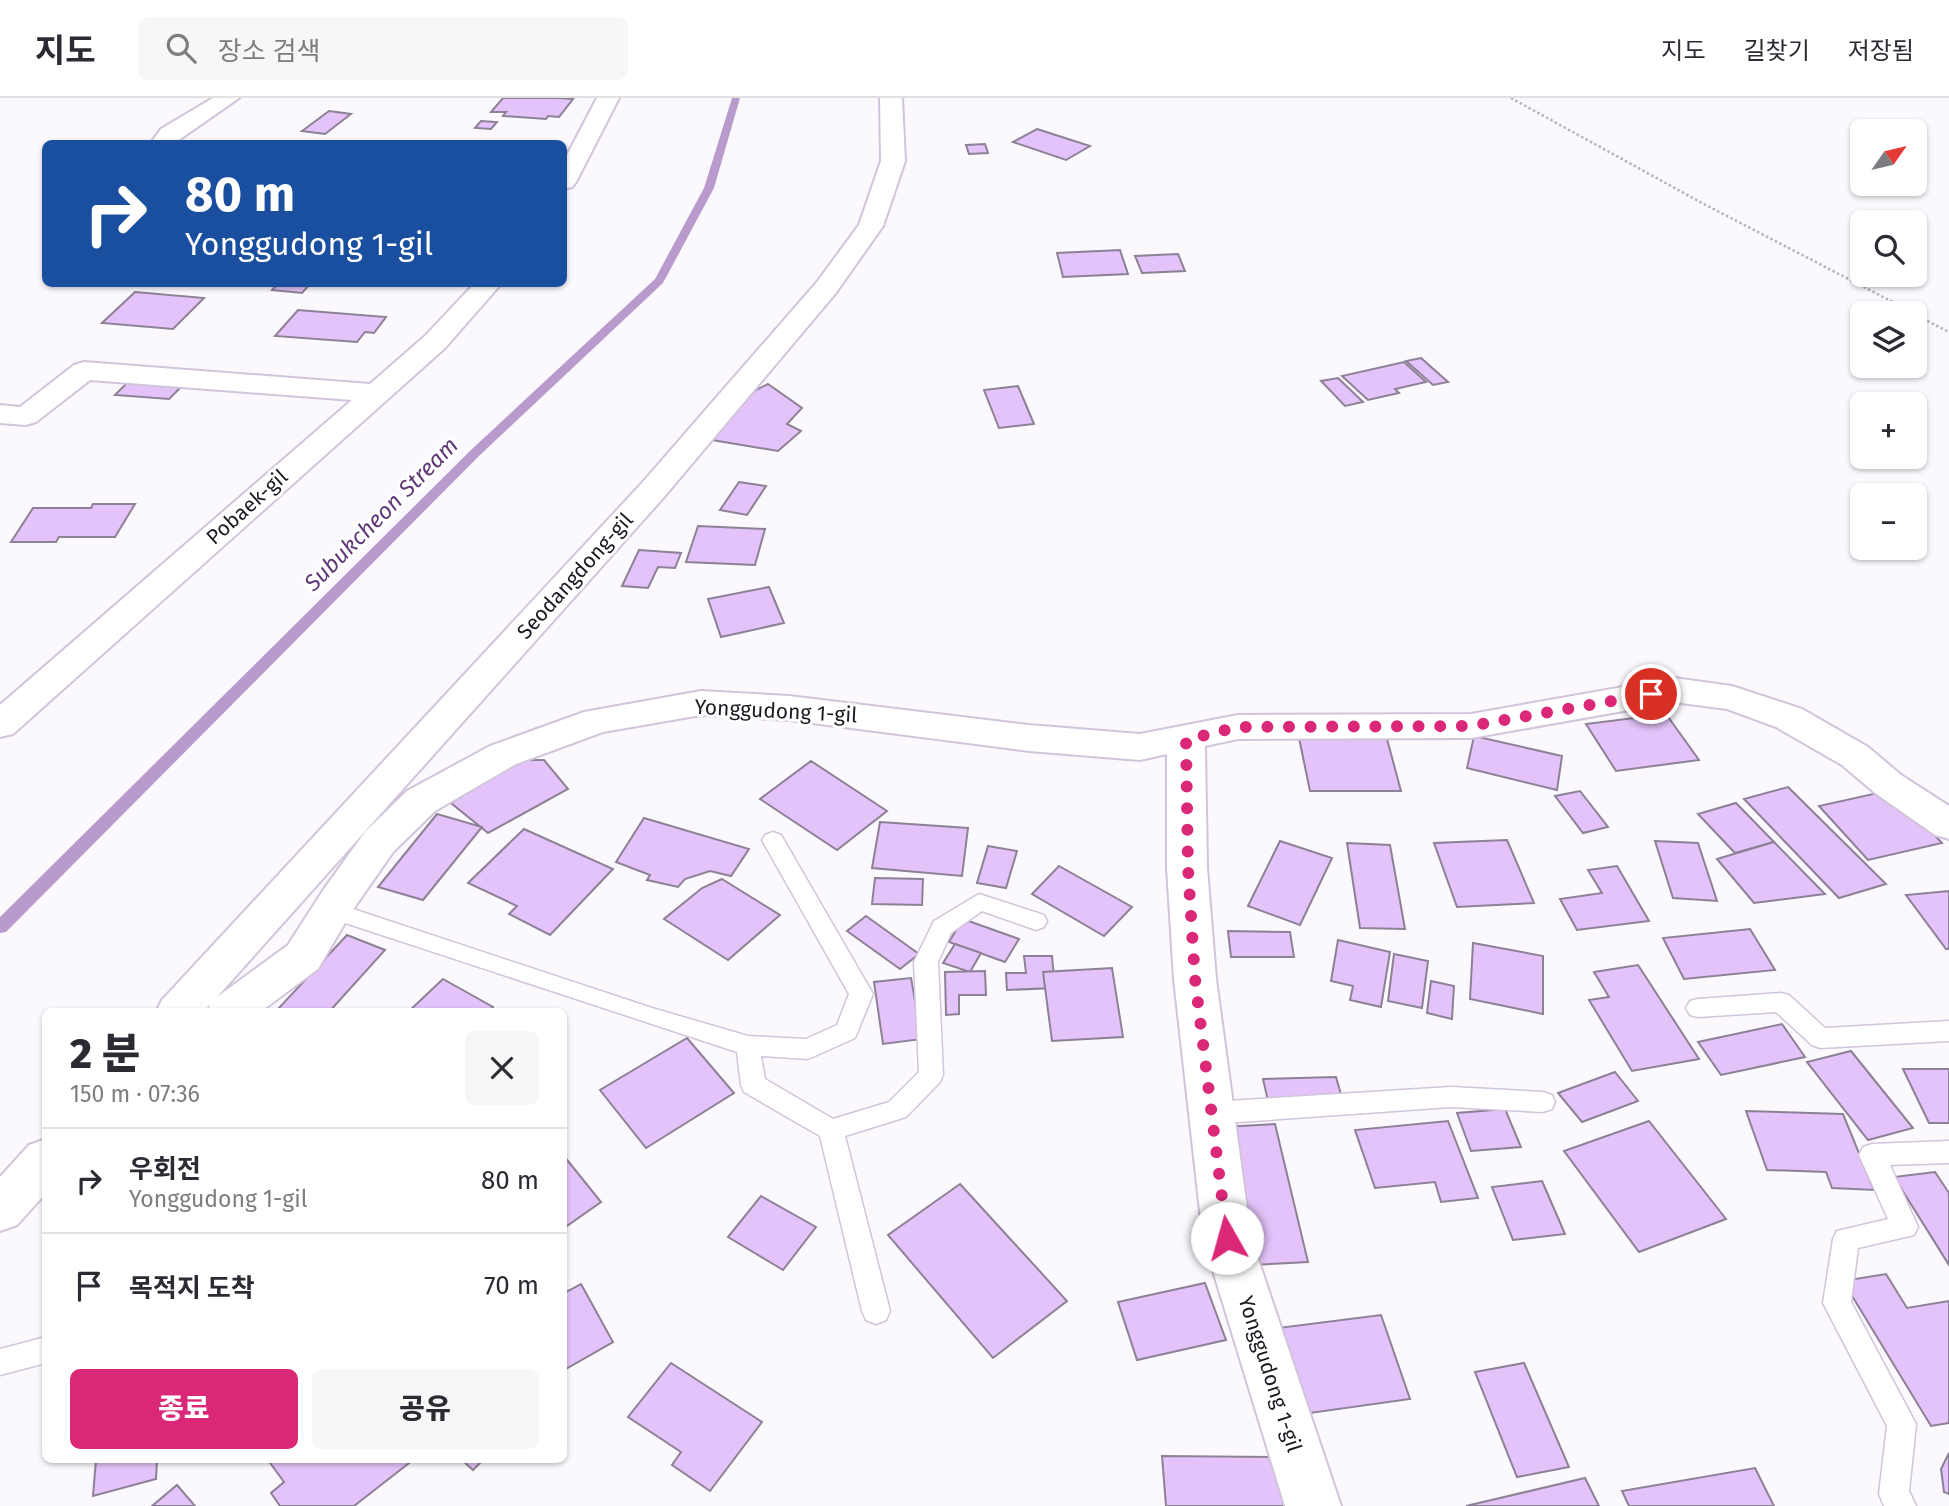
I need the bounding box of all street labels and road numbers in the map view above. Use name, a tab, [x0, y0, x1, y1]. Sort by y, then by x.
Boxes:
street label: Pobaek-gil	[201, 464, 293, 550]
street label: Seodangdong-gil	[511, 507, 639, 645]
street label: Yonggudong 1-gil	[694, 694, 858, 728]
street label: Yonggudong 1-gil	[1232, 1293, 1308, 1455]

